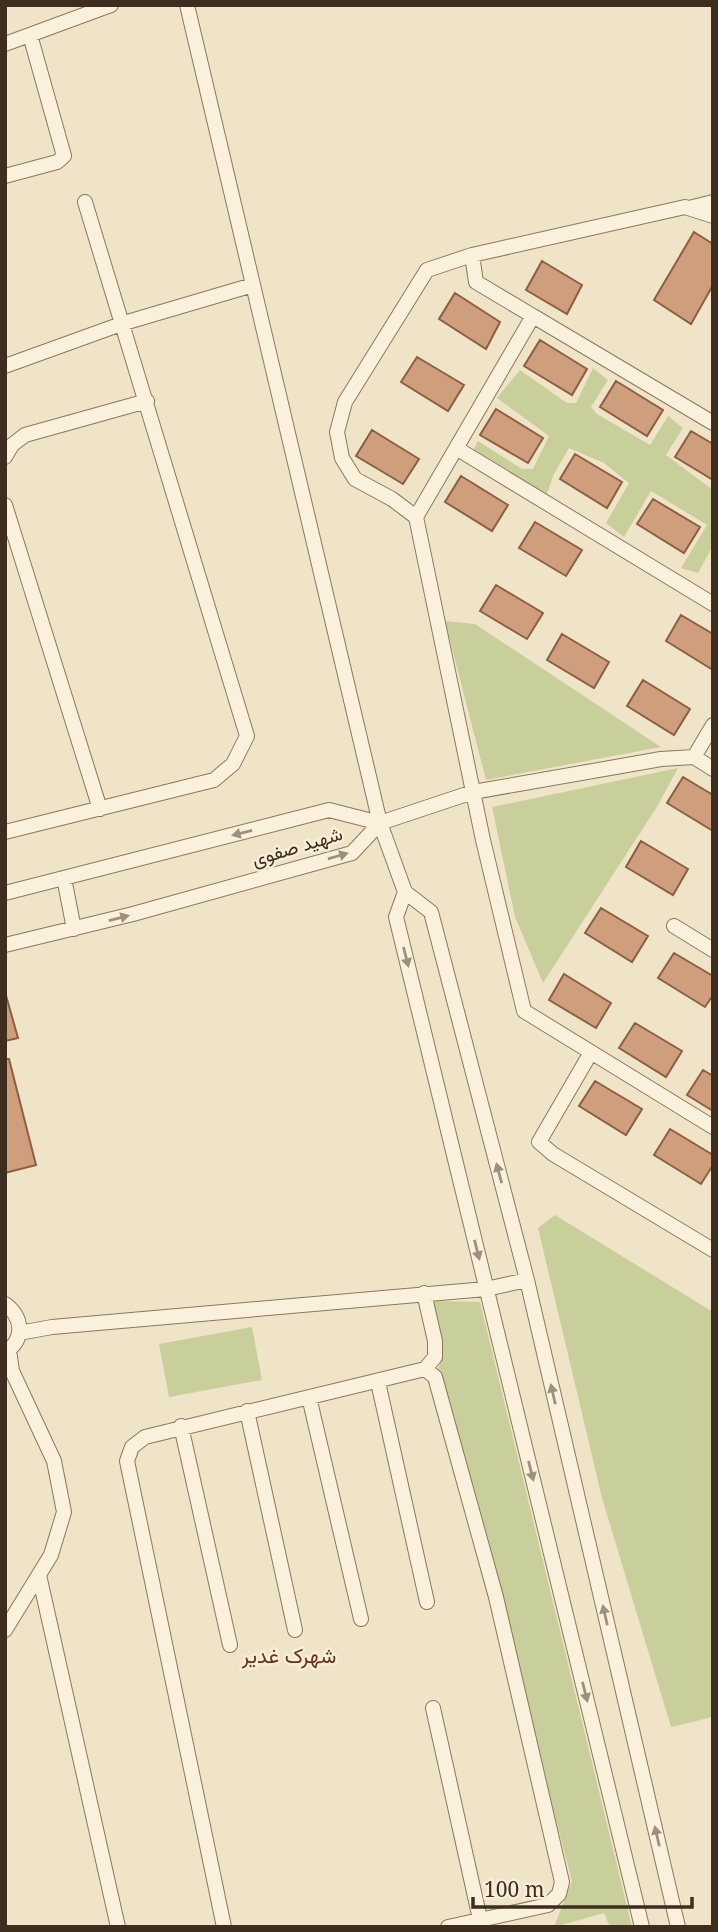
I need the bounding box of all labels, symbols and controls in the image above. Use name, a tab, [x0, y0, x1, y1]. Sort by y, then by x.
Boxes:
street label: شهید صفوی	[248, 820, 346, 872]
one-way arrow	[231, 828, 253, 839]
one-way arrow	[328, 851, 349, 861]
one-way arrow	[108, 912, 130, 923]
one-way arrow	[401, 946, 412, 968]
one-way arrow	[493, 1162, 504, 1184]
one-way arrow	[472, 1239, 483, 1261]
one-way arrow	[547, 1382, 558, 1404]
one-way arrow	[526, 1460, 537, 1482]
one-way arrow	[599, 1604, 610, 1626]
district label: شهرک غدیر	[241, 1641, 336, 1669]
one-way arrow	[580, 1681, 591, 1703]
one-way arrow	[651, 1825, 662, 1847]
scale bar	[473, 1866, 692, 1910]
text: 100 m	[484, 1875, 545, 1903]

